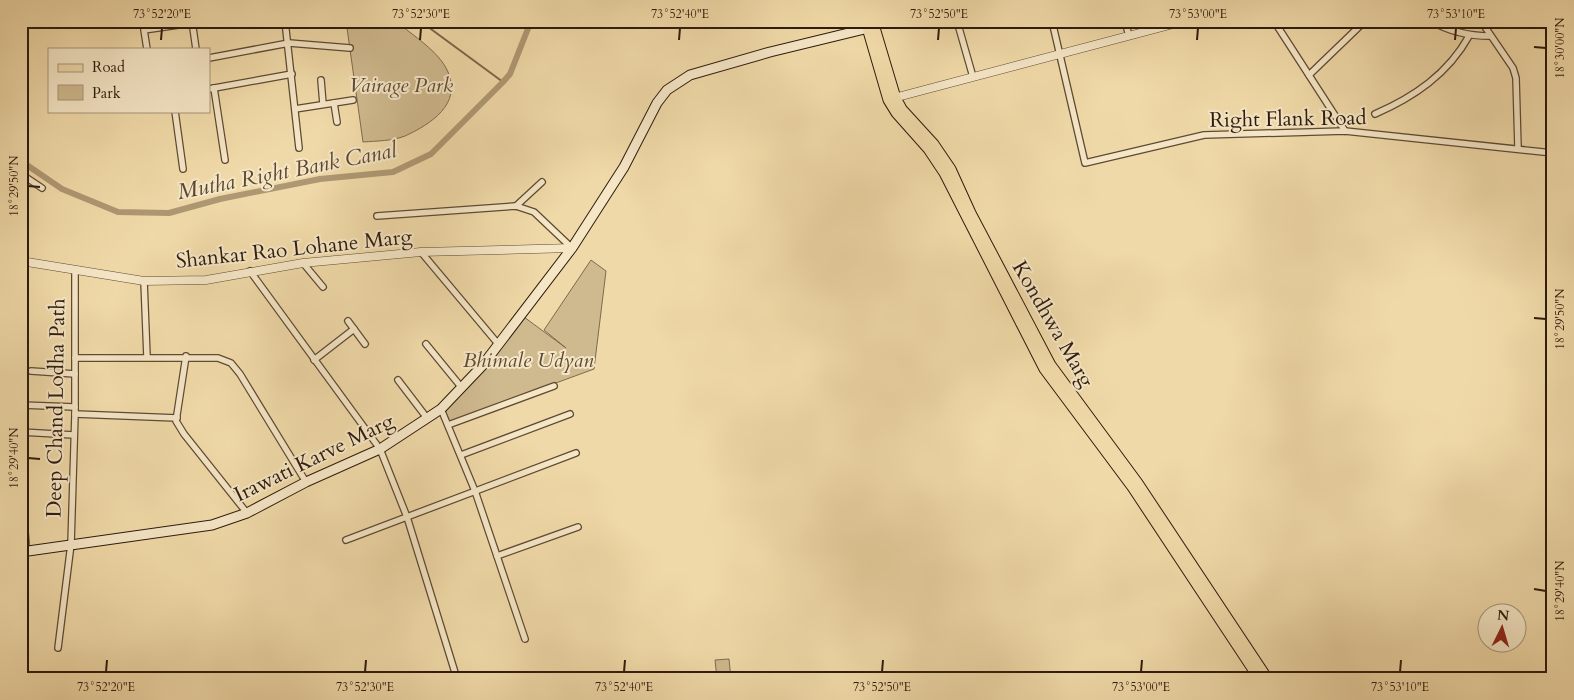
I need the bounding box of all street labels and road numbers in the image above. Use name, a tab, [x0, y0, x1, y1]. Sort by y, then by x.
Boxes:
street label: Right Flank Road	[1209, 103, 1367, 135]
street label: Shankar Rao Lohane Marg	[174, 222, 414, 276]
street label: Kondhwa Marg	[1005, 255, 1101, 393]
street label: Deep Chand Lodha Path	[40, 298, 72, 518]
street label: Irawati Karve Marg	[229, 407, 399, 509]

